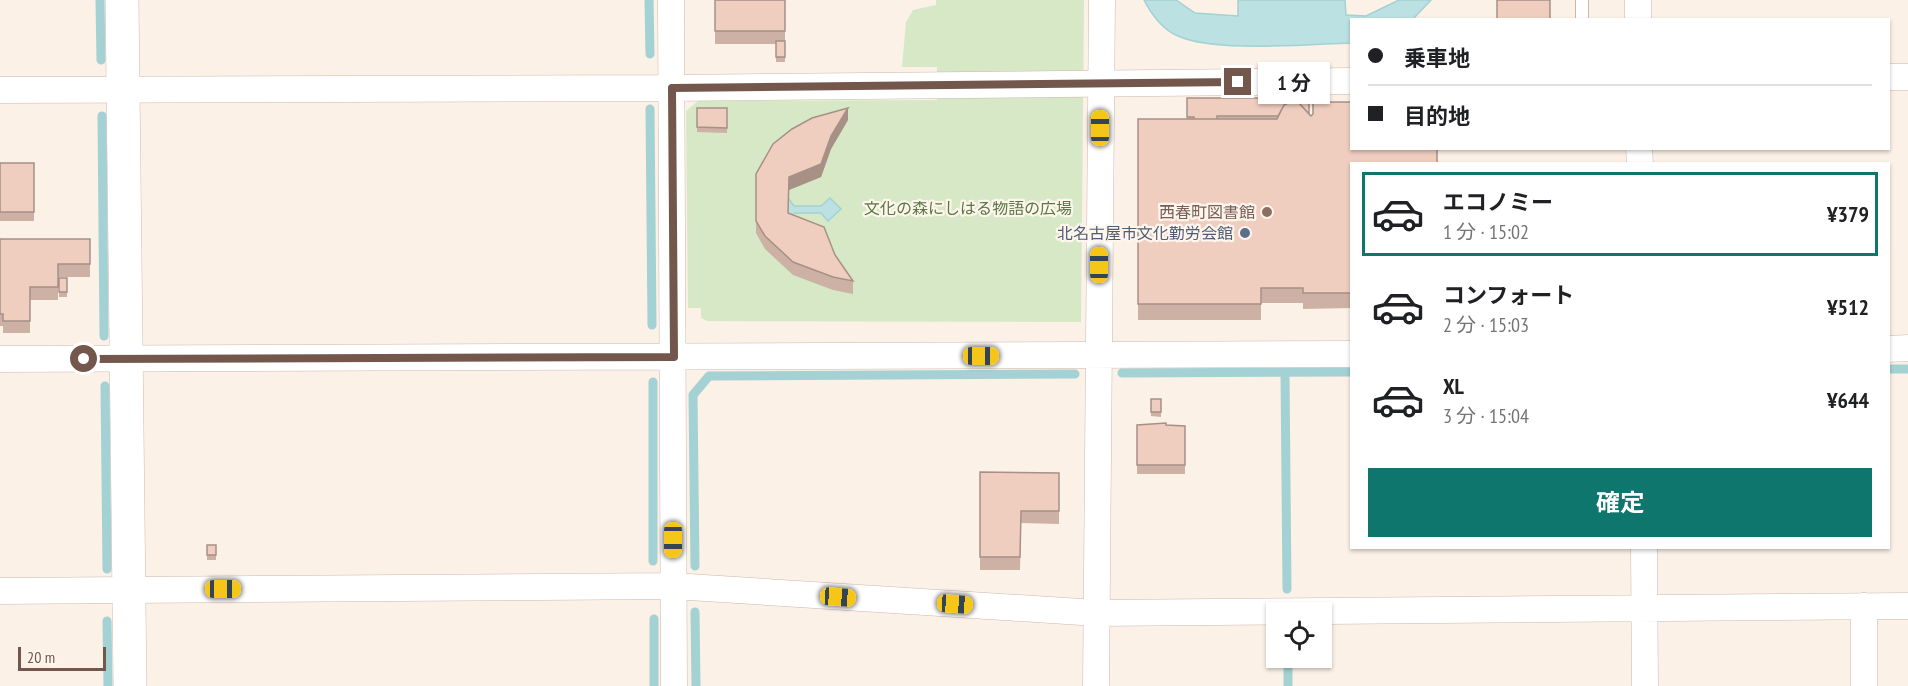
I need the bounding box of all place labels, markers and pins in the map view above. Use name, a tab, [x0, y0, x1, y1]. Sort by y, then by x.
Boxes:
place label: 西春町図書館	[1159, 202, 1255, 222]
marker: 西春町図書館	[1260, 205, 1274, 219]
place label: 北名古屋市文化勤労会館	[1057, 223, 1233, 243]
marker: 北名古屋市文化勤労会館	[1238, 226, 1252, 240]

